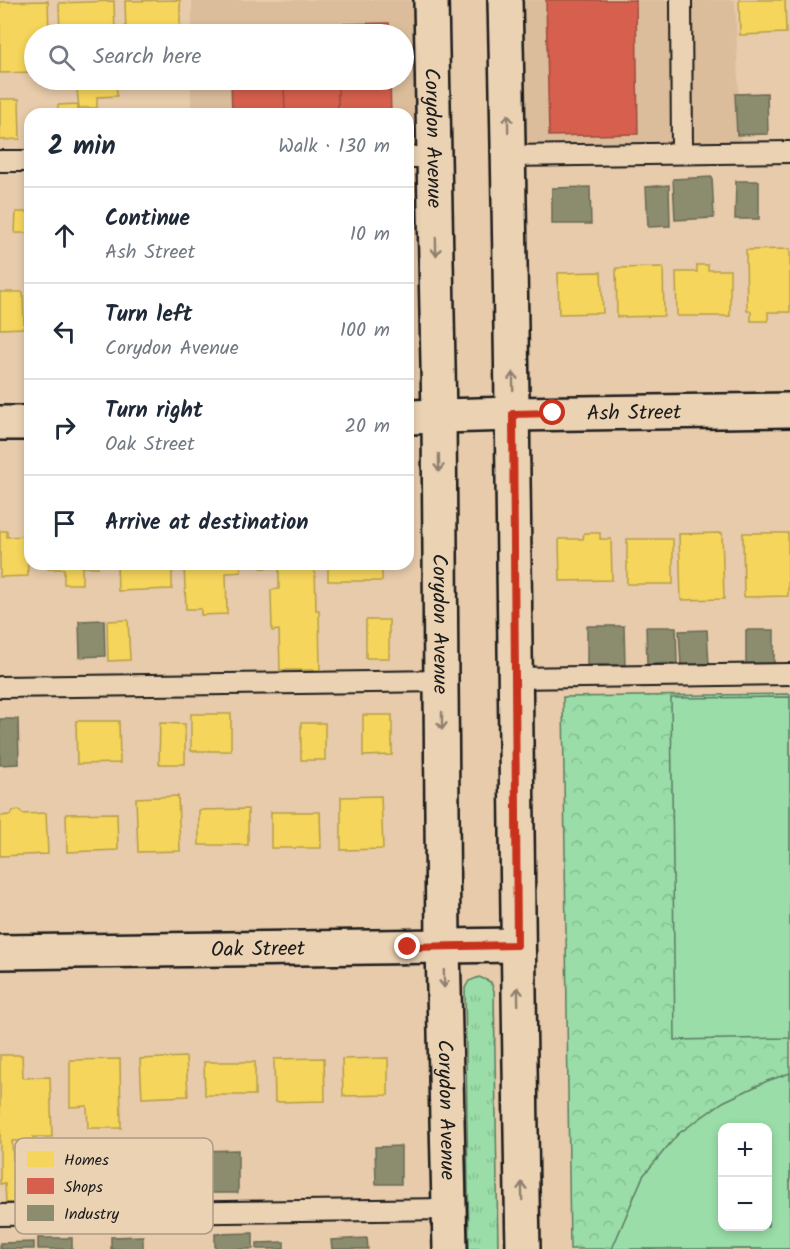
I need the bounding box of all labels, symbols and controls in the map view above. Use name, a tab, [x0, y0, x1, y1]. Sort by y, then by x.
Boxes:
search box	[24, 24, 414, 90]
text: Search here	[93, 40, 201, 75]
icon: search	[45, 41, 78, 74]
street label: Corydon Avenue	[414, 67, 450, 209]
one-way arrow	[502, 113, 514, 133]
text: 2 min	[48, 126, 116, 168]
text: Walk · 130 m	[278, 131, 390, 163]
text: Continue	[105, 202, 190, 237]
icon: ahead	[48, 219, 81, 252]
text: 10 m	[350, 219, 390, 251]
text: Ash Street	[105, 237, 195, 269]
one-way arrow	[430, 237, 442, 257]
text: Turn left	[105, 298, 192, 333]
icon: left	[48, 315, 81, 348]
text: 100 m	[340, 315, 390, 347]
text: Corydon Avenue	[105, 333, 239, 365]
one-way arrow	[507, 371, 518, 391]
text: Turn right	[105, 394, 203, 429]
street label: Ash Street	[586, 397, 682, 431]
route start	[539, 399, 565, 425]
icon: right	[48, 411, 81, 444]
text: 20 m	[344, 411, 390, 443]
text: Oak Street	[105, 429, 195, 461]
one-way arrow	[433, 453, 445, 473]
text: Arrive at destination	[105, 506, 308, 541]
icon: arrive	[48, 507, 81, 540]
street label: Corydon Avenue	[422, 554, 456, 695]
one-way arrow	[436, 711, 448, 731]
street label: Oak Street	[211, 933, 306, 967]
route end	[394, 933, 420, 959]
one-way arrow	[438, 969, 450, 989]
one-way arrow	[512, 986, 524, 1006]
street label: Corydon Avenue	[427, 1039, 463, 1181]
map controls	[718, 1123, 772, 1231]
button: +	[718, 1123, 772, 1177]
legend	[15, 1138, 213, 1234]
text: Homes	[64, 1148, 109, 1173]
text: Shops	[64, 1175, 103, 1200]
button: −	[718, 1177, 772, 1231]
one-way arrow	[516, 1181, 528, 1201]
text: Industry	[64, 1202, 119, 1227]

